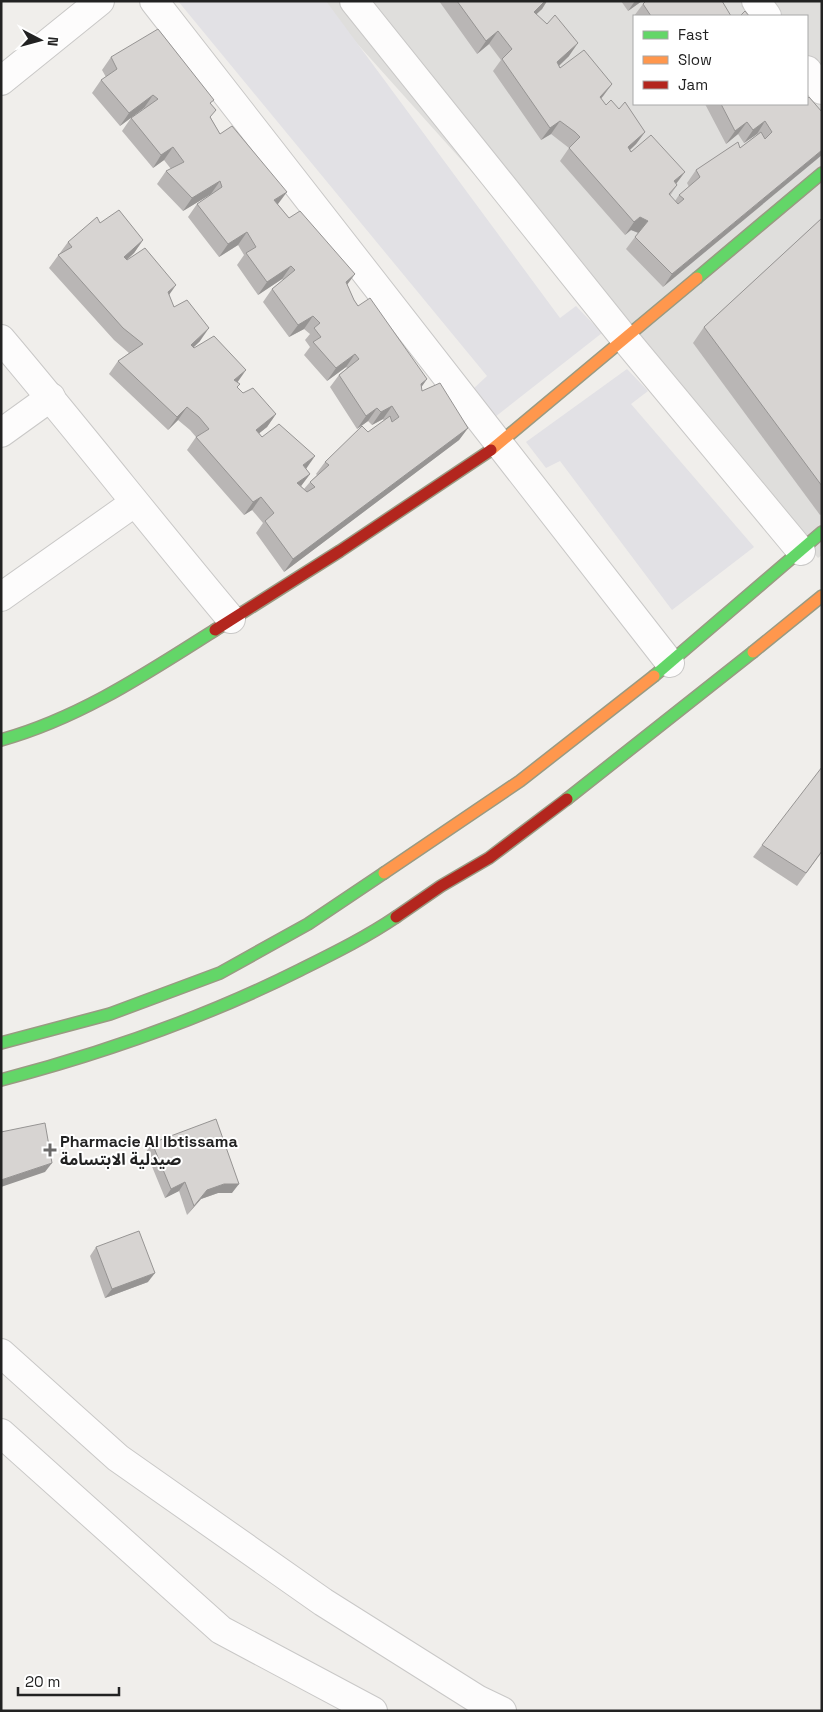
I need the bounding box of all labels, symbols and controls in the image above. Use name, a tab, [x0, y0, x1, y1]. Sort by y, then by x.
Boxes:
north arrow	[15, 15, 65, 65]
legend	[633, 15, 808, 105]
text: Fast	[678, 25, 709, 44]
text: N	[43, 36, 62, 47]
text: Slow	[678, 50, 712, 69]
text: Jam	[678, 75, 708, 94]
place label: Pharmacie Al Ibtissama صيدلية الابتسامة	[60, 1131, 238, 1170]
marker: Pharmacie Al Ibtissama صيدلية الابتسامة	[44, 1144, 56, 1156]
scale bar	[18, 1664, 119, 1696]
text: 20 m	[25, 1672, 60, 1691]

